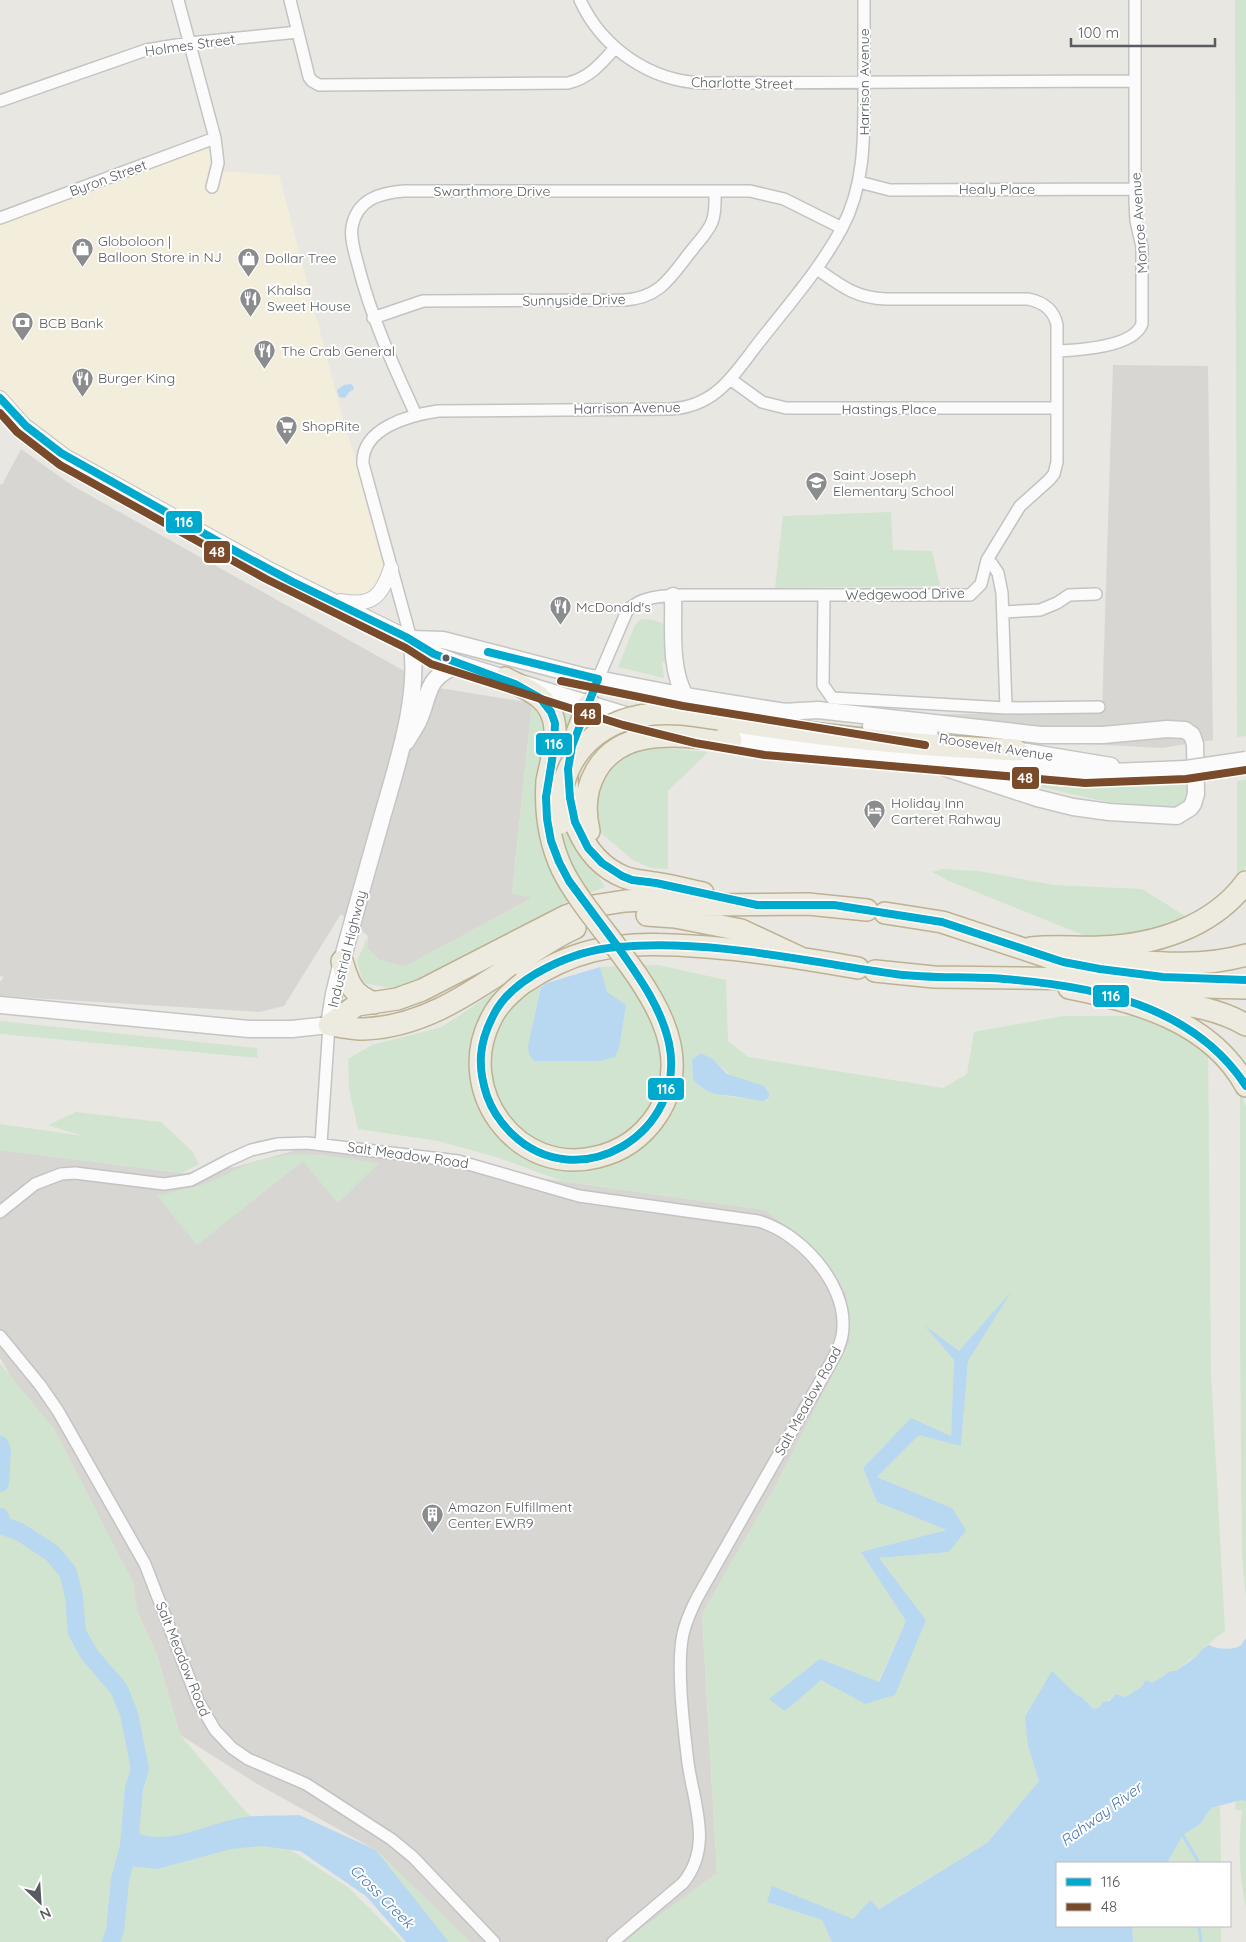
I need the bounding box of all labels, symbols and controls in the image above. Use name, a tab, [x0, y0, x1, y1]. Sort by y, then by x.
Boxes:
scale bar	[1071, 15, 1215, 47]
text: 100 m	[1078, 23, 1119, 42]
street label: Harrison Avenue	[855, 28, 873, 136]
street label: Holmes Street	[144, 30, 237, 60]
street label: Charlotte Street	[691, 73, 793, 93]
street label: Byron Street	[67, 156, 149, 200]
street label: Monroe Avenue	[1126, 172, 1152, 274]
street label: Healy Place	[959, 180, 1035, 198]
street label: Swarthmore Drive	[434, 182, 550, 200]
place label: Globoloon | Balloon Store in NJ	[98, 232, 222, 266]
shop icon: Globoloon | Balloon Store in NJ	[70, 237, 94, 268]
shop icon: Dollar Tree	[237, 246, 261, 277]
place label: Dollar Tree	[265, 249, 336, 267]
place label: Khalsa Sweet House	[267, 281, 351, 315]
restaurant icon: Khalsa Sweet House	[239, 286, 263, 317]
street label: Sunnyside Drive	[522, 290, 626, 310]
bank icon: BCB Bank	[11, 311, 35, 342]
place label: BCB Bank	[39, 314, 103, 332]
restaurant icon: The Crab General	[253, 339, 277, 370]
place label: The Crab General	[281, 342, 395, 360]
restaurant icon: Burger King	[70, 366, 94, 397]
place label: Burger King	[98, 369, 175, 387]
street label: Harrison Avenue	[573, 398, 681, 418]
street label: Hastings Place	[841, 400, 937, 418]
supermarket icon: ShopRite	[274, 414, 298, 445]
place label: ShopRite	[302, 417, 360, 435]
place label: Saint Joseph Elementary School	[833, 466, 954, 500]
school or university icon: Saint Joseph Elementary School	[805, 471, 829, 502]
line badge: 116	[165, 510, 203, 534]
text: 116	[175, 513, 194, 531]
line badge: 48	[203, 540, 231, 564]
text: 48	[209, 543, 225, 561]
street label: Wedgewood Drive	[845, 584, 965, 604]
restaurant icon: McDonald's	[548, 595, 572, 626]
place label: McDonald's	[576, 598, 651, 616]
unlabelled marker	[441, 653, 451, 663]
line badge: 48	[573, 702, 602, 726]
text: 48	[580, 705, 596, 723]
street label: Roosevelt Avenue	[938, 729, 1055, 765]
line badge: 116	[535, 732, 573, 756]
text: 116	[545, 735, 564, 753]
line badge: 48	[1011, 766, 1040, 790]
text: 48	[1017, 769, 1033, 787]
place label: Holiday Inn Carteret Rahway	[891, 794, 1001, 828]
hotel icon: Holiday Inn Carteret Rahway	[863, 799, 887, 830]
street label: Industrial Highway	[324, 888, 370, 1010]
line badge: 116	[1092, 984, 1130, 1008]
text: 116	[1102, 987, 1121, 1005]
line badge: 116	[647, 1077, 685, 1101]
text: 116	[657, 1080, 676, 1098]
street label: Salt Meadow Road	[346, 1138, 470, 1172]
street label: Salt Meadow Road	[771, 1343, 845, 1459]
place label: Amazon Fulfillment Center EWR9	[448, 1498, 572, 1532]
building icon: Amazon Fulfillment Center EWR9	[420, 1503, 444, 1534]
street label: Salt Meadow Road	[152, 1599, 214, 1719]
water label: Rahway River	[1057, 1777, 1147, 1850]
water label: Cross Creek	[346, 1860, 419, 1933]
legend	[1056, 1862, 1231, 1927]
text: 116	[1101, 1872, 1120, 1891]
north arrow	[15, 1877, 65, 1927]
text: 48	[1101, 1897, 1117, 1916]
text: N	[37, 1903, 54, 1924]

